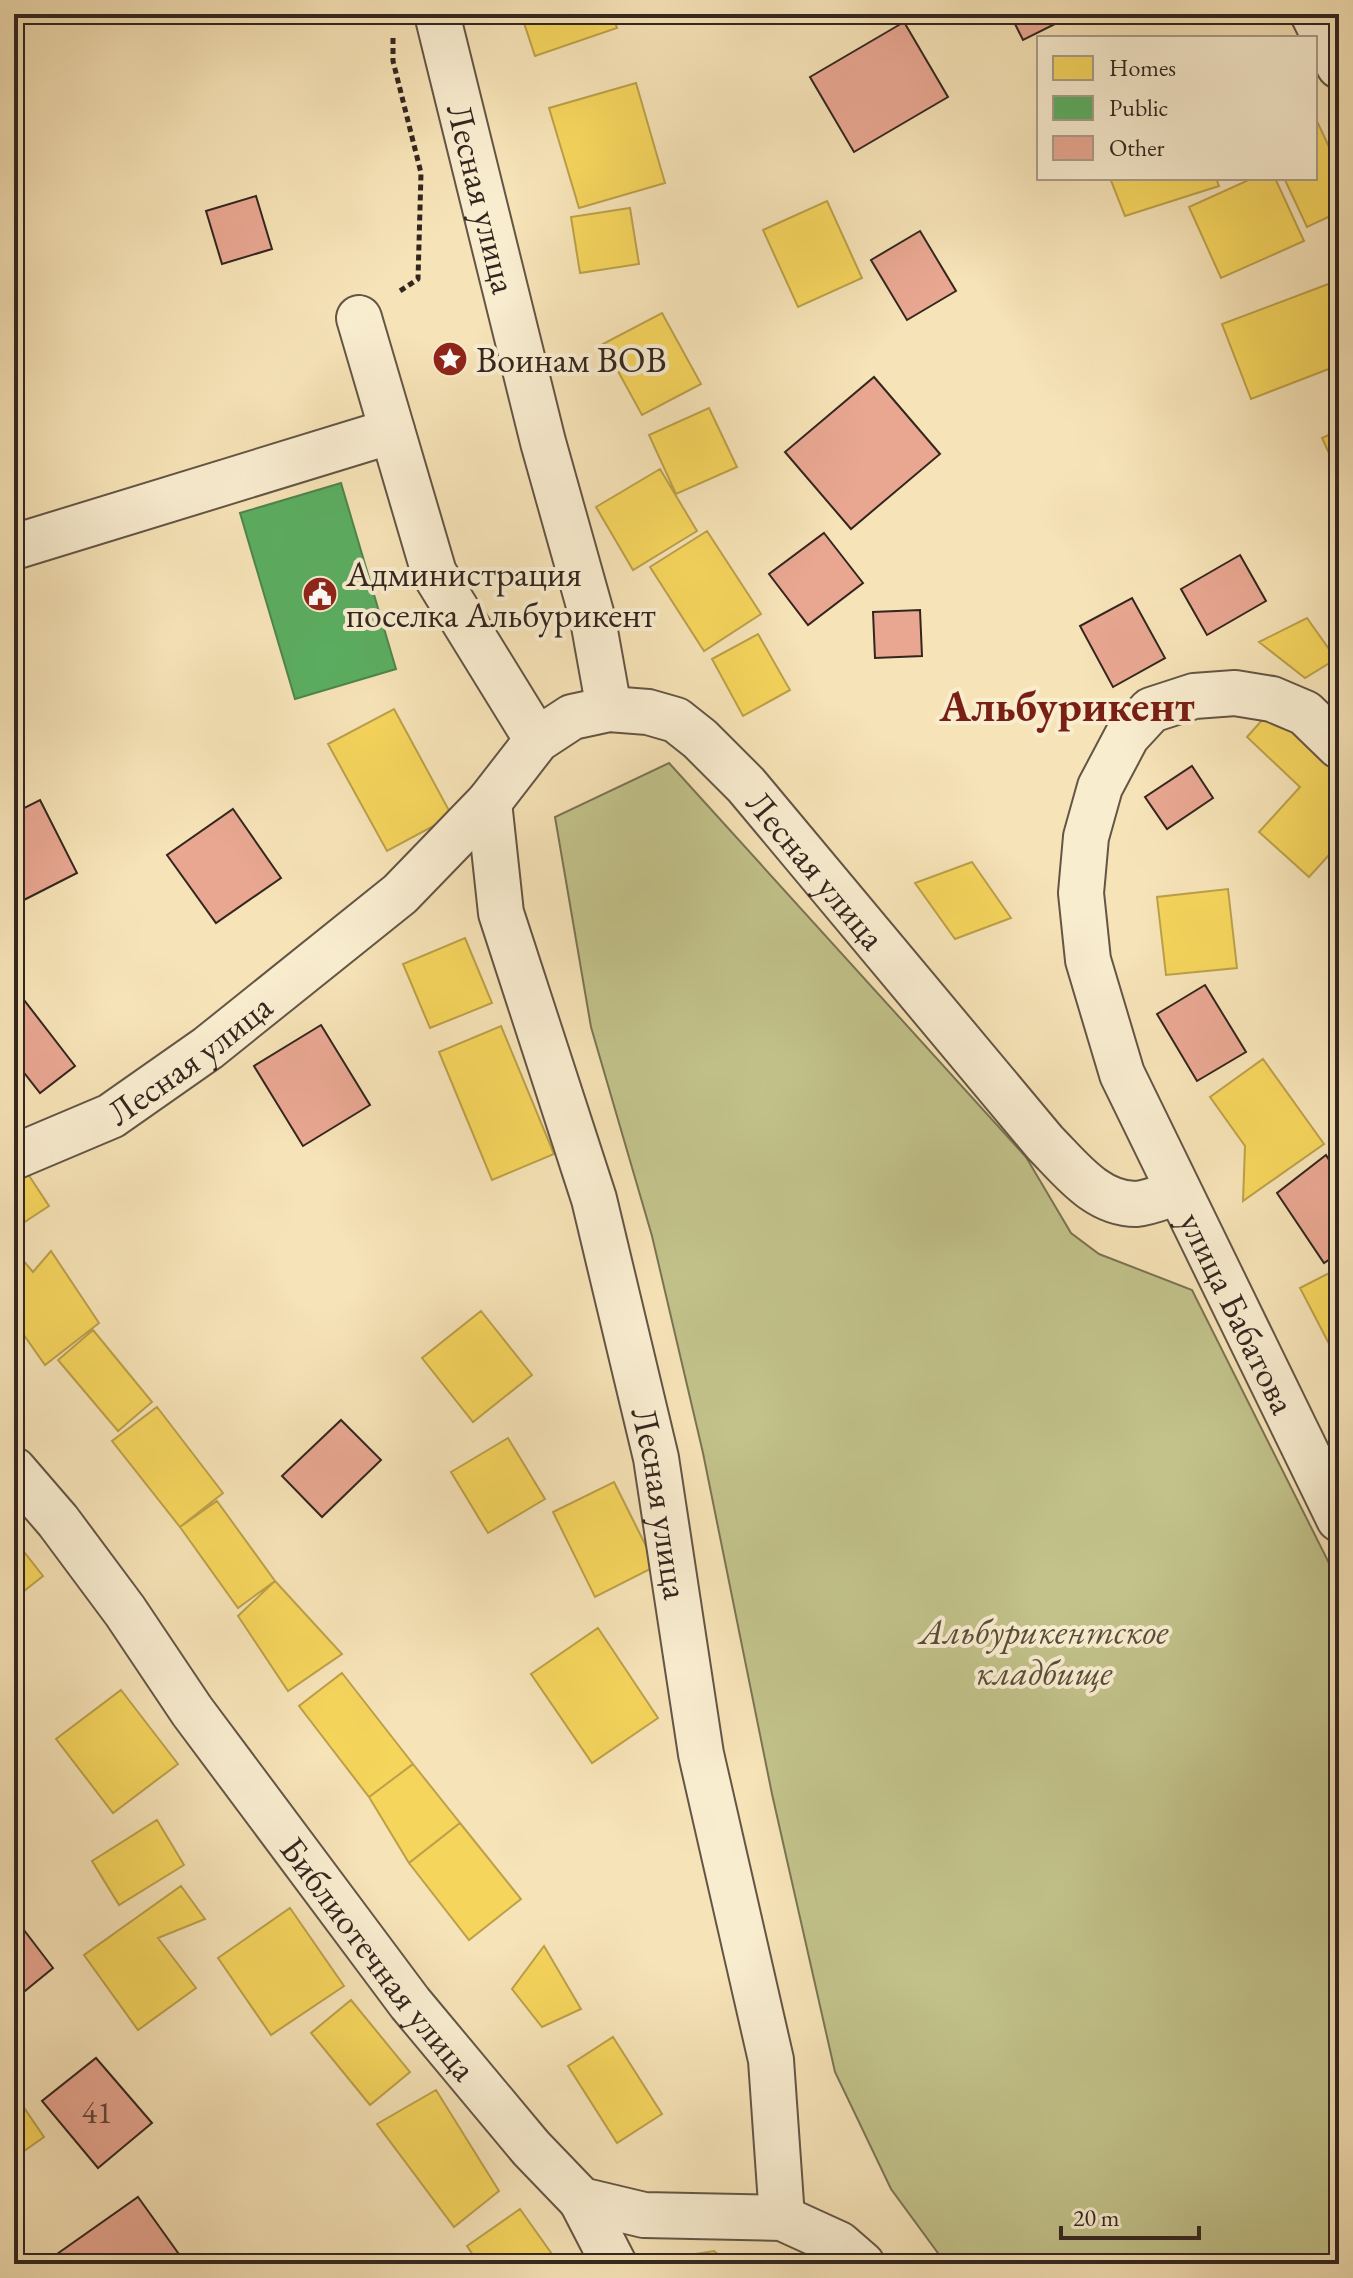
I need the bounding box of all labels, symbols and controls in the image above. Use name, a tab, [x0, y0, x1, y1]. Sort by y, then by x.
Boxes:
legend	[1037, 36, 1317, 180]
text: Homes	[1109, 52, 1176, 83]
text: Public	[1109, 92, 1168, 123]
street label: Лесная улица	[436, 99, 528, 299]
text: Other	[1109, 132, 1165, 163]
place label: Воинам ВОВ	[476, 336, 667, 383]
place icon: Воинам ВОВ	[431, 340, 469, 378]
place label: Администрация поселка Альбурикент	[345, 550, 656, 638]
public building icon: Администрация поселка Альбурикент	[301, 575, 339, 613]
district label: Альбурикент	[938, 677, 1195, 734]
street label: Лесная улица	[736, 780, 897, 960]
street label: Лесная улица	[98, 983, 282, 1136]
street label: улица Бабатова	[1169, 1204, 1307, 1422]
street label: Лесная улица	[621, 1402, 700, 1603]
park label: Альбурикентское кладбище	[917, 1608, 1169, 1696]
street label: Библиотечная улица	[270, 1827, 488, 2091]
house number: 41	[82, 2091, 112, 2133]
scale bar	[1061, 2190, 1199, 2240]
text: 20 m	[1073, 2202, 1120, 2233]

